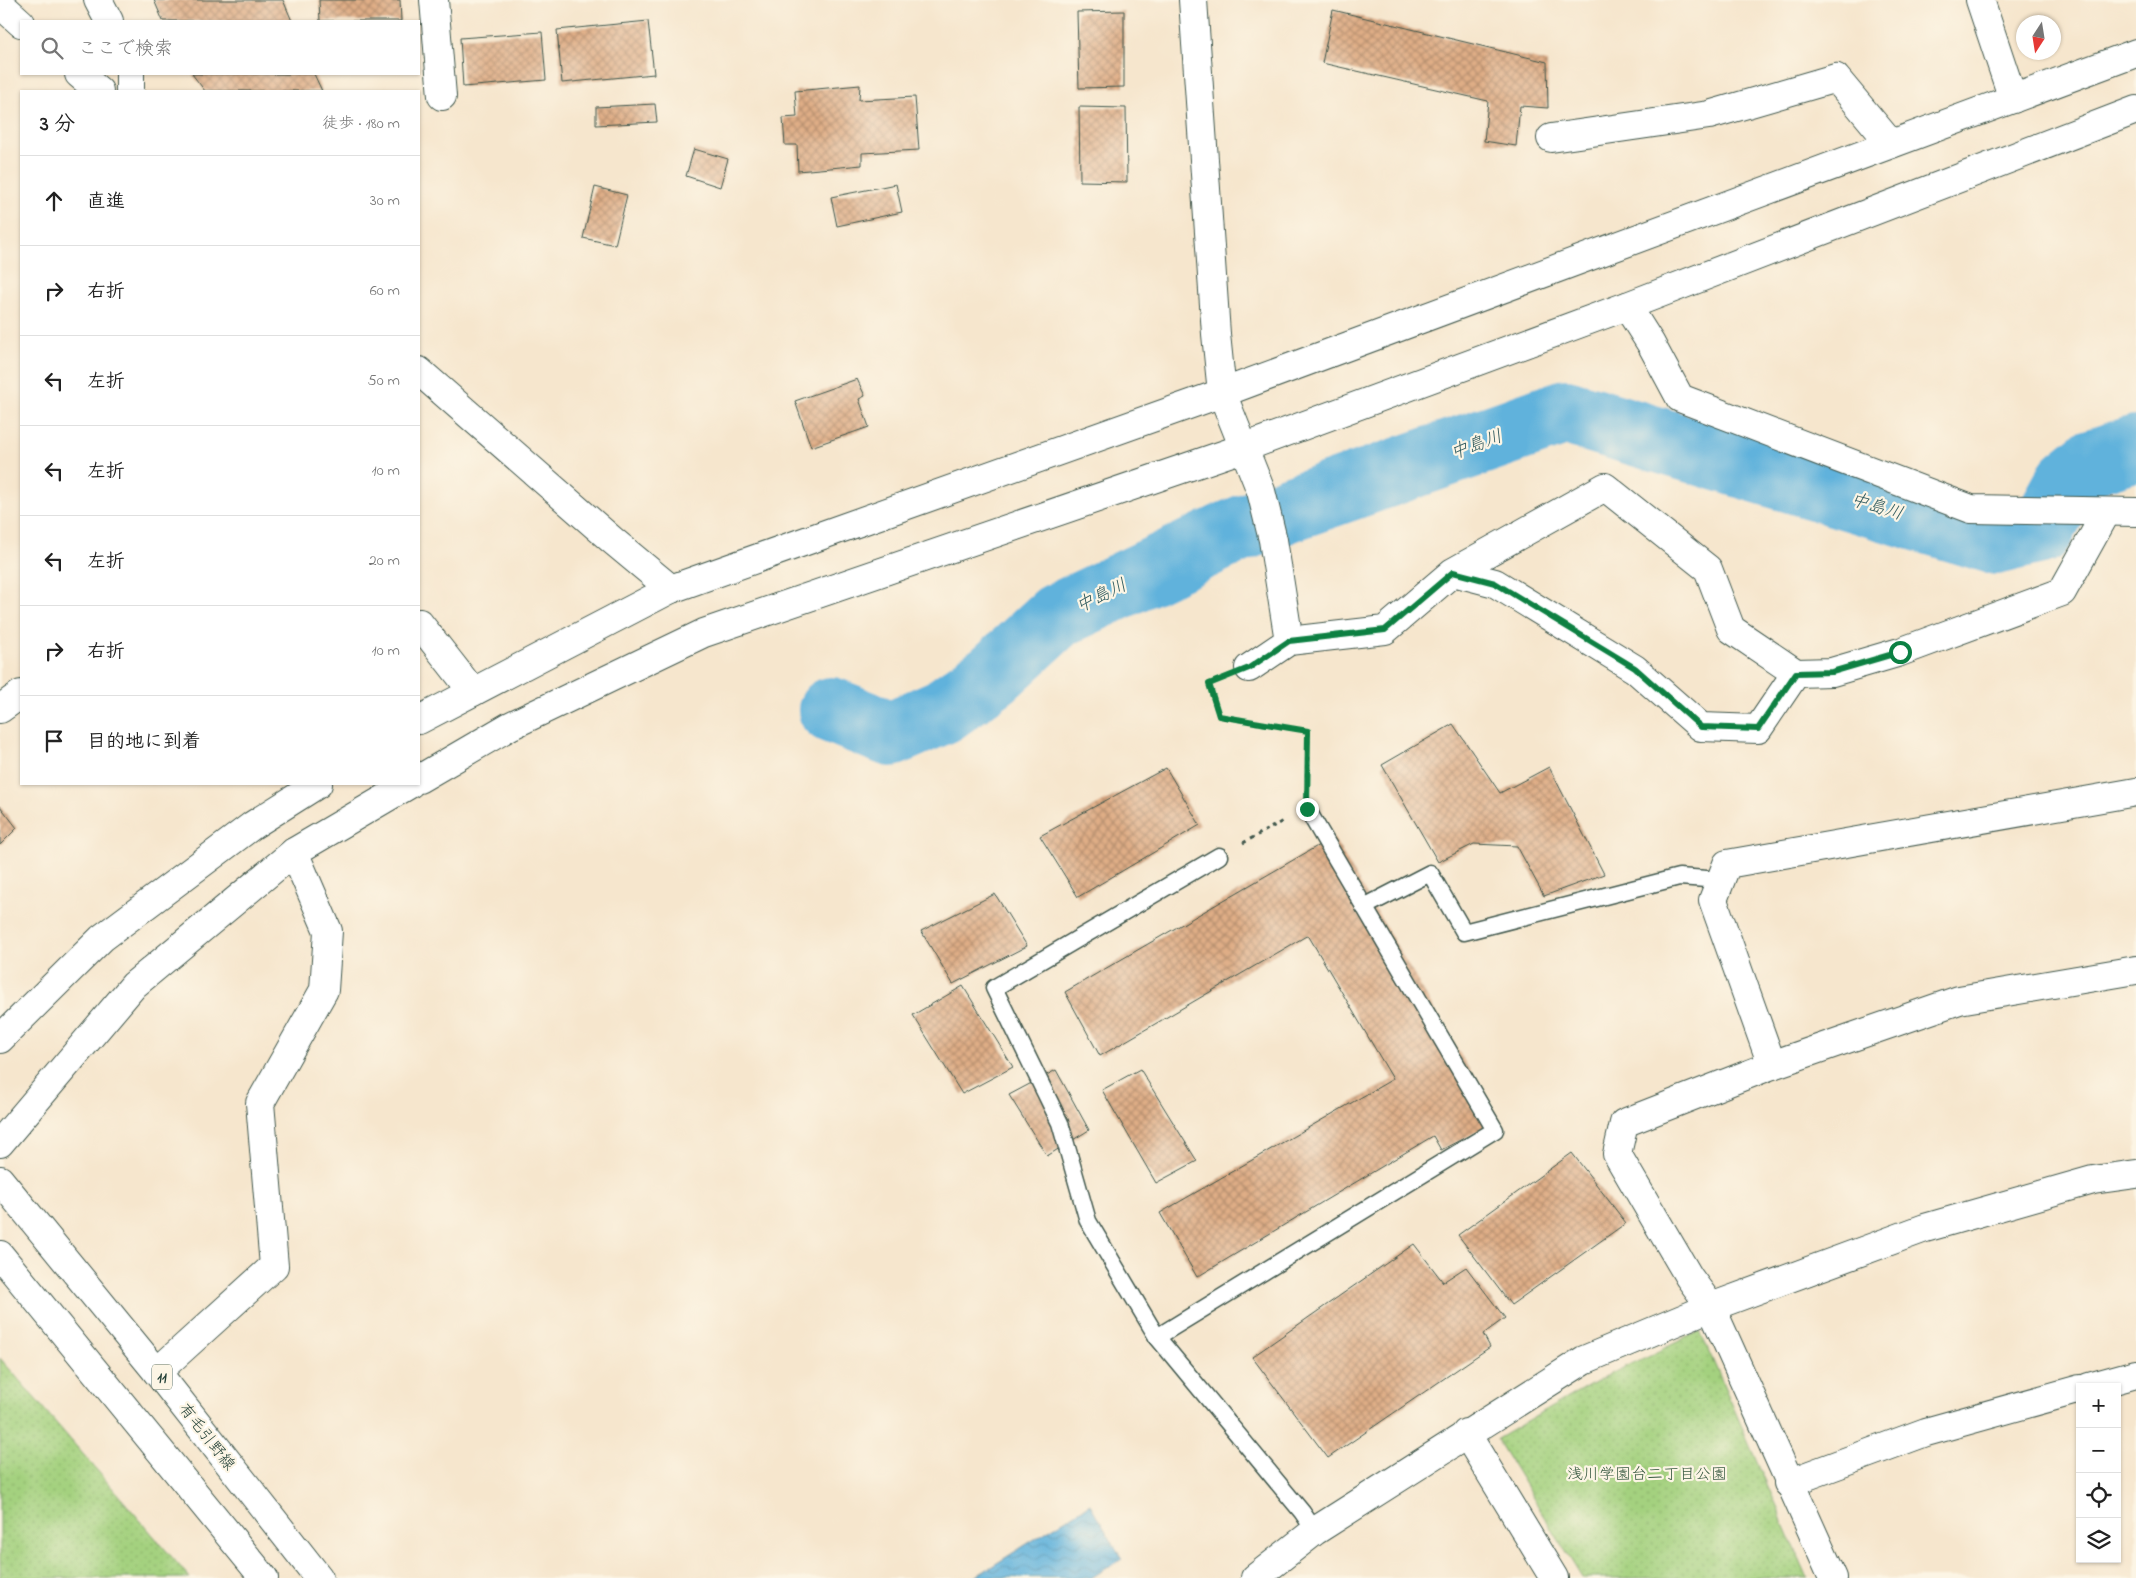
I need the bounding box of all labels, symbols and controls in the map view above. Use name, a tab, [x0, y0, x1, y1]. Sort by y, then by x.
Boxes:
north arrow	[2016, 15, 2061, 60]
search box	[20, 20, 420, 75]
icon: search	[38, 34, 66, 62]
text: ここで検索	[78, 36, 173, 63]
text: 3 分	[40, 110, 75, 140]
text: 徒歩 · 180 m	[322, 112, 400, 136]
icon: ahead	[40, 187, 68, 215]
text: 直進	[87, 189, 125, 216]
text: 30 m	[370, 189, 400, 213]
icon: right	[40, 277, 68, 305]
text: 右折	[87, 279, 125, 306]
text: 60 m	[370, 279, 400, 303]
icon: left	[40, 367, 68, 395]
text: 左折	[87, 369, 125, 396]
text: 50 m	[368, 369, 400, 393]
water label: 中島川	[1447, 424, 1507, 467]
icon: left	[40, 457, 68, 485]
text: 左折	[87, 459, 125, 486]
text: 10 m	[372, 459, 400, 483]
water label: 中島川	[1847, 488, 1906, 528]
icon: left	[40, 547, 68, 575]
text: 左折	[87, 549, 125, 576]
text: 20 m	[369, 549, 400, 573]
water label: 中島川	[1072, 573, 1132, 620]
icon: right	[40, 637, 68, 665]
text: 右折	[87, 639, 125, 666]
text: 10 m	[372, 639, 400, 663]
route start	[1889, 641, 1912, 664]
icon: arrive	[40, 727, 68, 755]
text: 目的地に到着	[87, 729, 201, 756]
route end	[1296, 798, 1319, 821]
road number: 11	[152, 1364, 172, 1390]
map controls	[2076, 1383, 2121, 1563]
button: +	[2076, 1383, 2121, 1428]
street label: 有毛引野線	[172, 1398, 241, 1476]
button: −	[2076, 1428, 2121, 1473]
park label: 浅川学園台二丁目公園	[1567, 1463, 1727, 1487]
button: locate	[2076, 1473, 2121, 1518]
button: layers	[2076, 1518, 2121, 1563]

